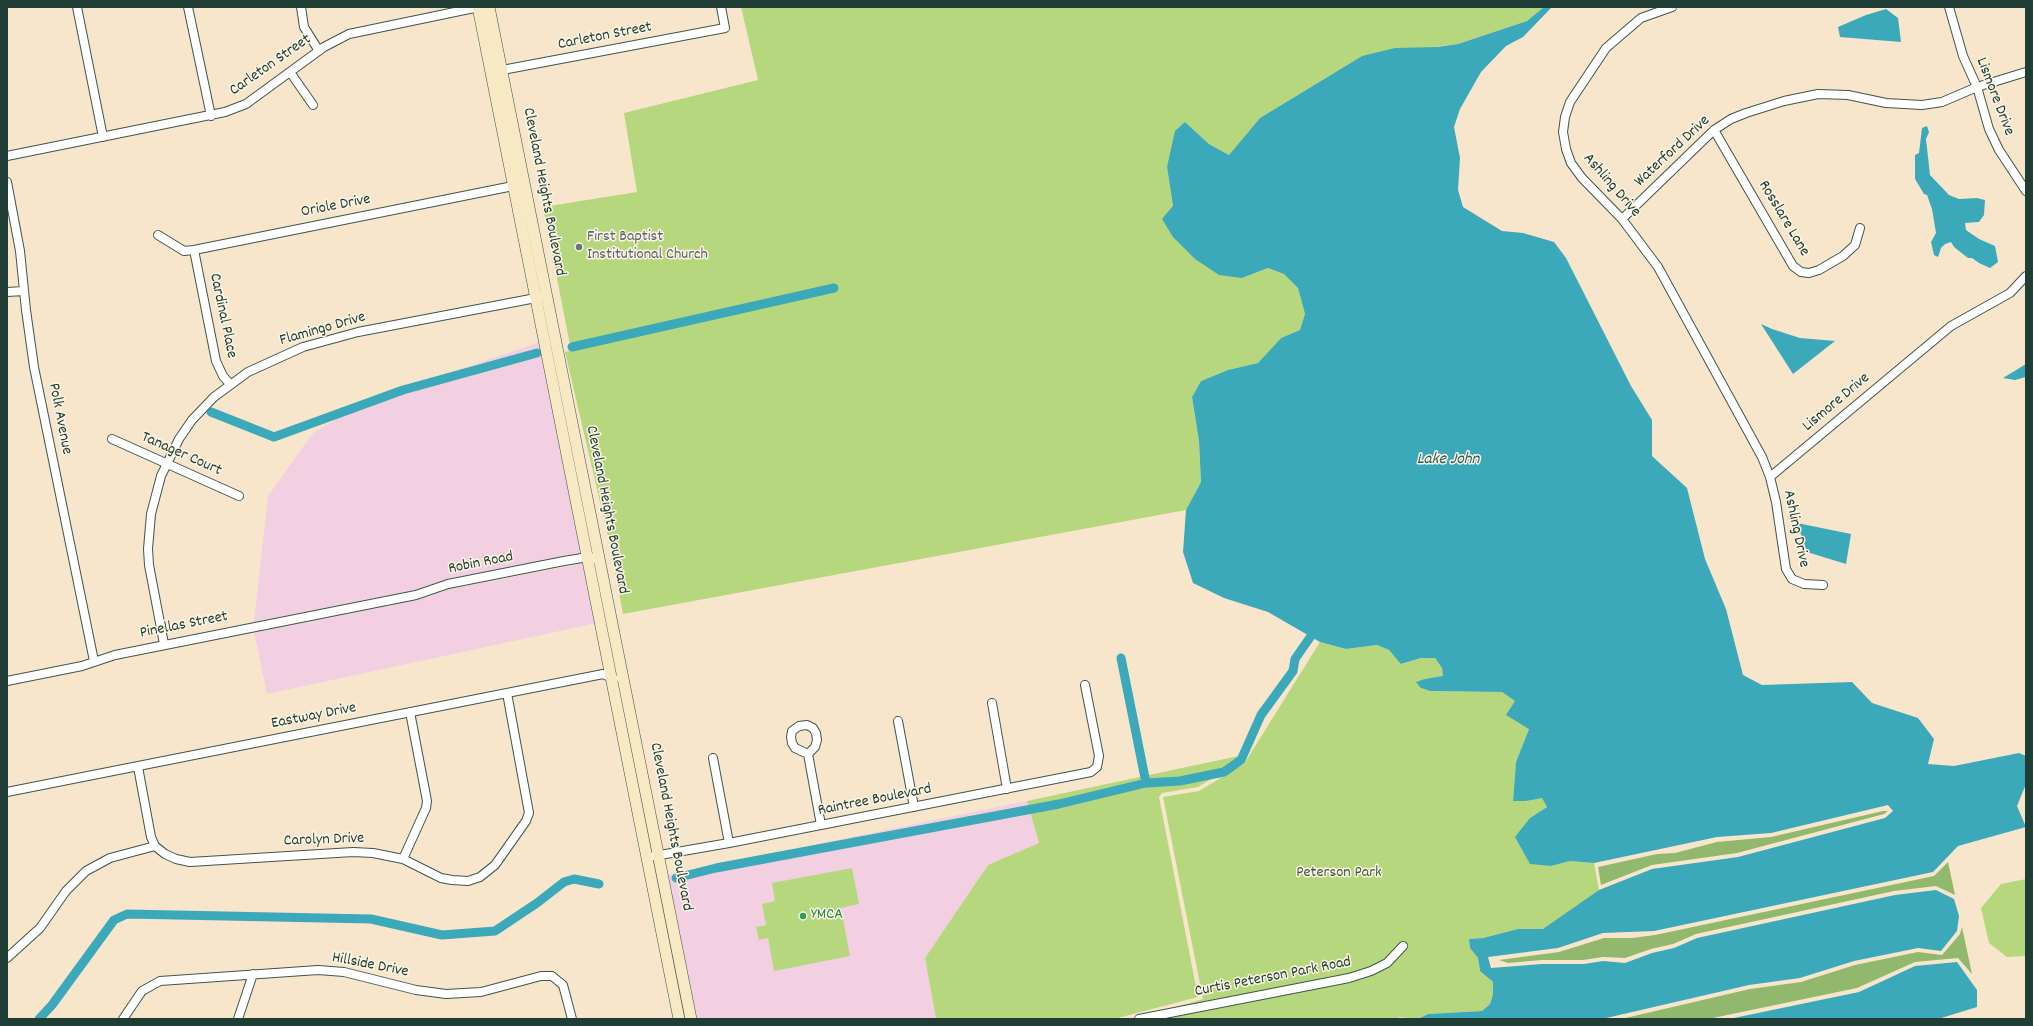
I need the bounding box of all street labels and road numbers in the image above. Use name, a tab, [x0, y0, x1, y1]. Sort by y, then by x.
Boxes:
street label: Carleton Street	[556, 18, 654, 56]
street label: Carleton Street	[227, 31, 315, 101]
street label: Lismore Drive	[1970, 55, 2018, 139]
street label: Cleveland Heights Boulevard	[517, 106, 569, 278]
street label: Waterford Drive	[1631, 112, 1715, 192]
street label: Ashling Drive	[1578, 150, 1644, 222]
street label: Rosslare Lane	[1753, 178, 1813, 260]
street label: Oriole Drive	[300, 191, 372, 223]
street label: Cardinal Place	[204, 272, 240, 360]
street label: Flamingo Drive	[278, 309, 368, 351]
street label: Lismore Drive	[1800, 369, 1874, 437]
street label: Polk Avenue	[43, 382, 75, 456]
street label: Cleveland Heights Boulevard	[580, 424, 632, 596]
street label: Tanager Court	[138, 429, 224, 481]
street label: Ashling Drive	[1777, 489, 1813, 569]
street label: Robin Road	[447, 548, 515, 580]
street label: Pinellas Street	[138, 608, 230, 644]
street label: Eastway Drive	[270, 699, 358, 735]
street label: Cleveland Heights Boulevard	[644, 741, 696, 913]
street label: Raintree Boulevard	[817, 781, 933, 821]
street label: Carolyn Drive	[283, 830, 365, 852]
street label: Hillside Drive	[330, 949, 410, 983]
street label: Curtis Peterson Park Road	[1193, 953, 1353, 1003]

